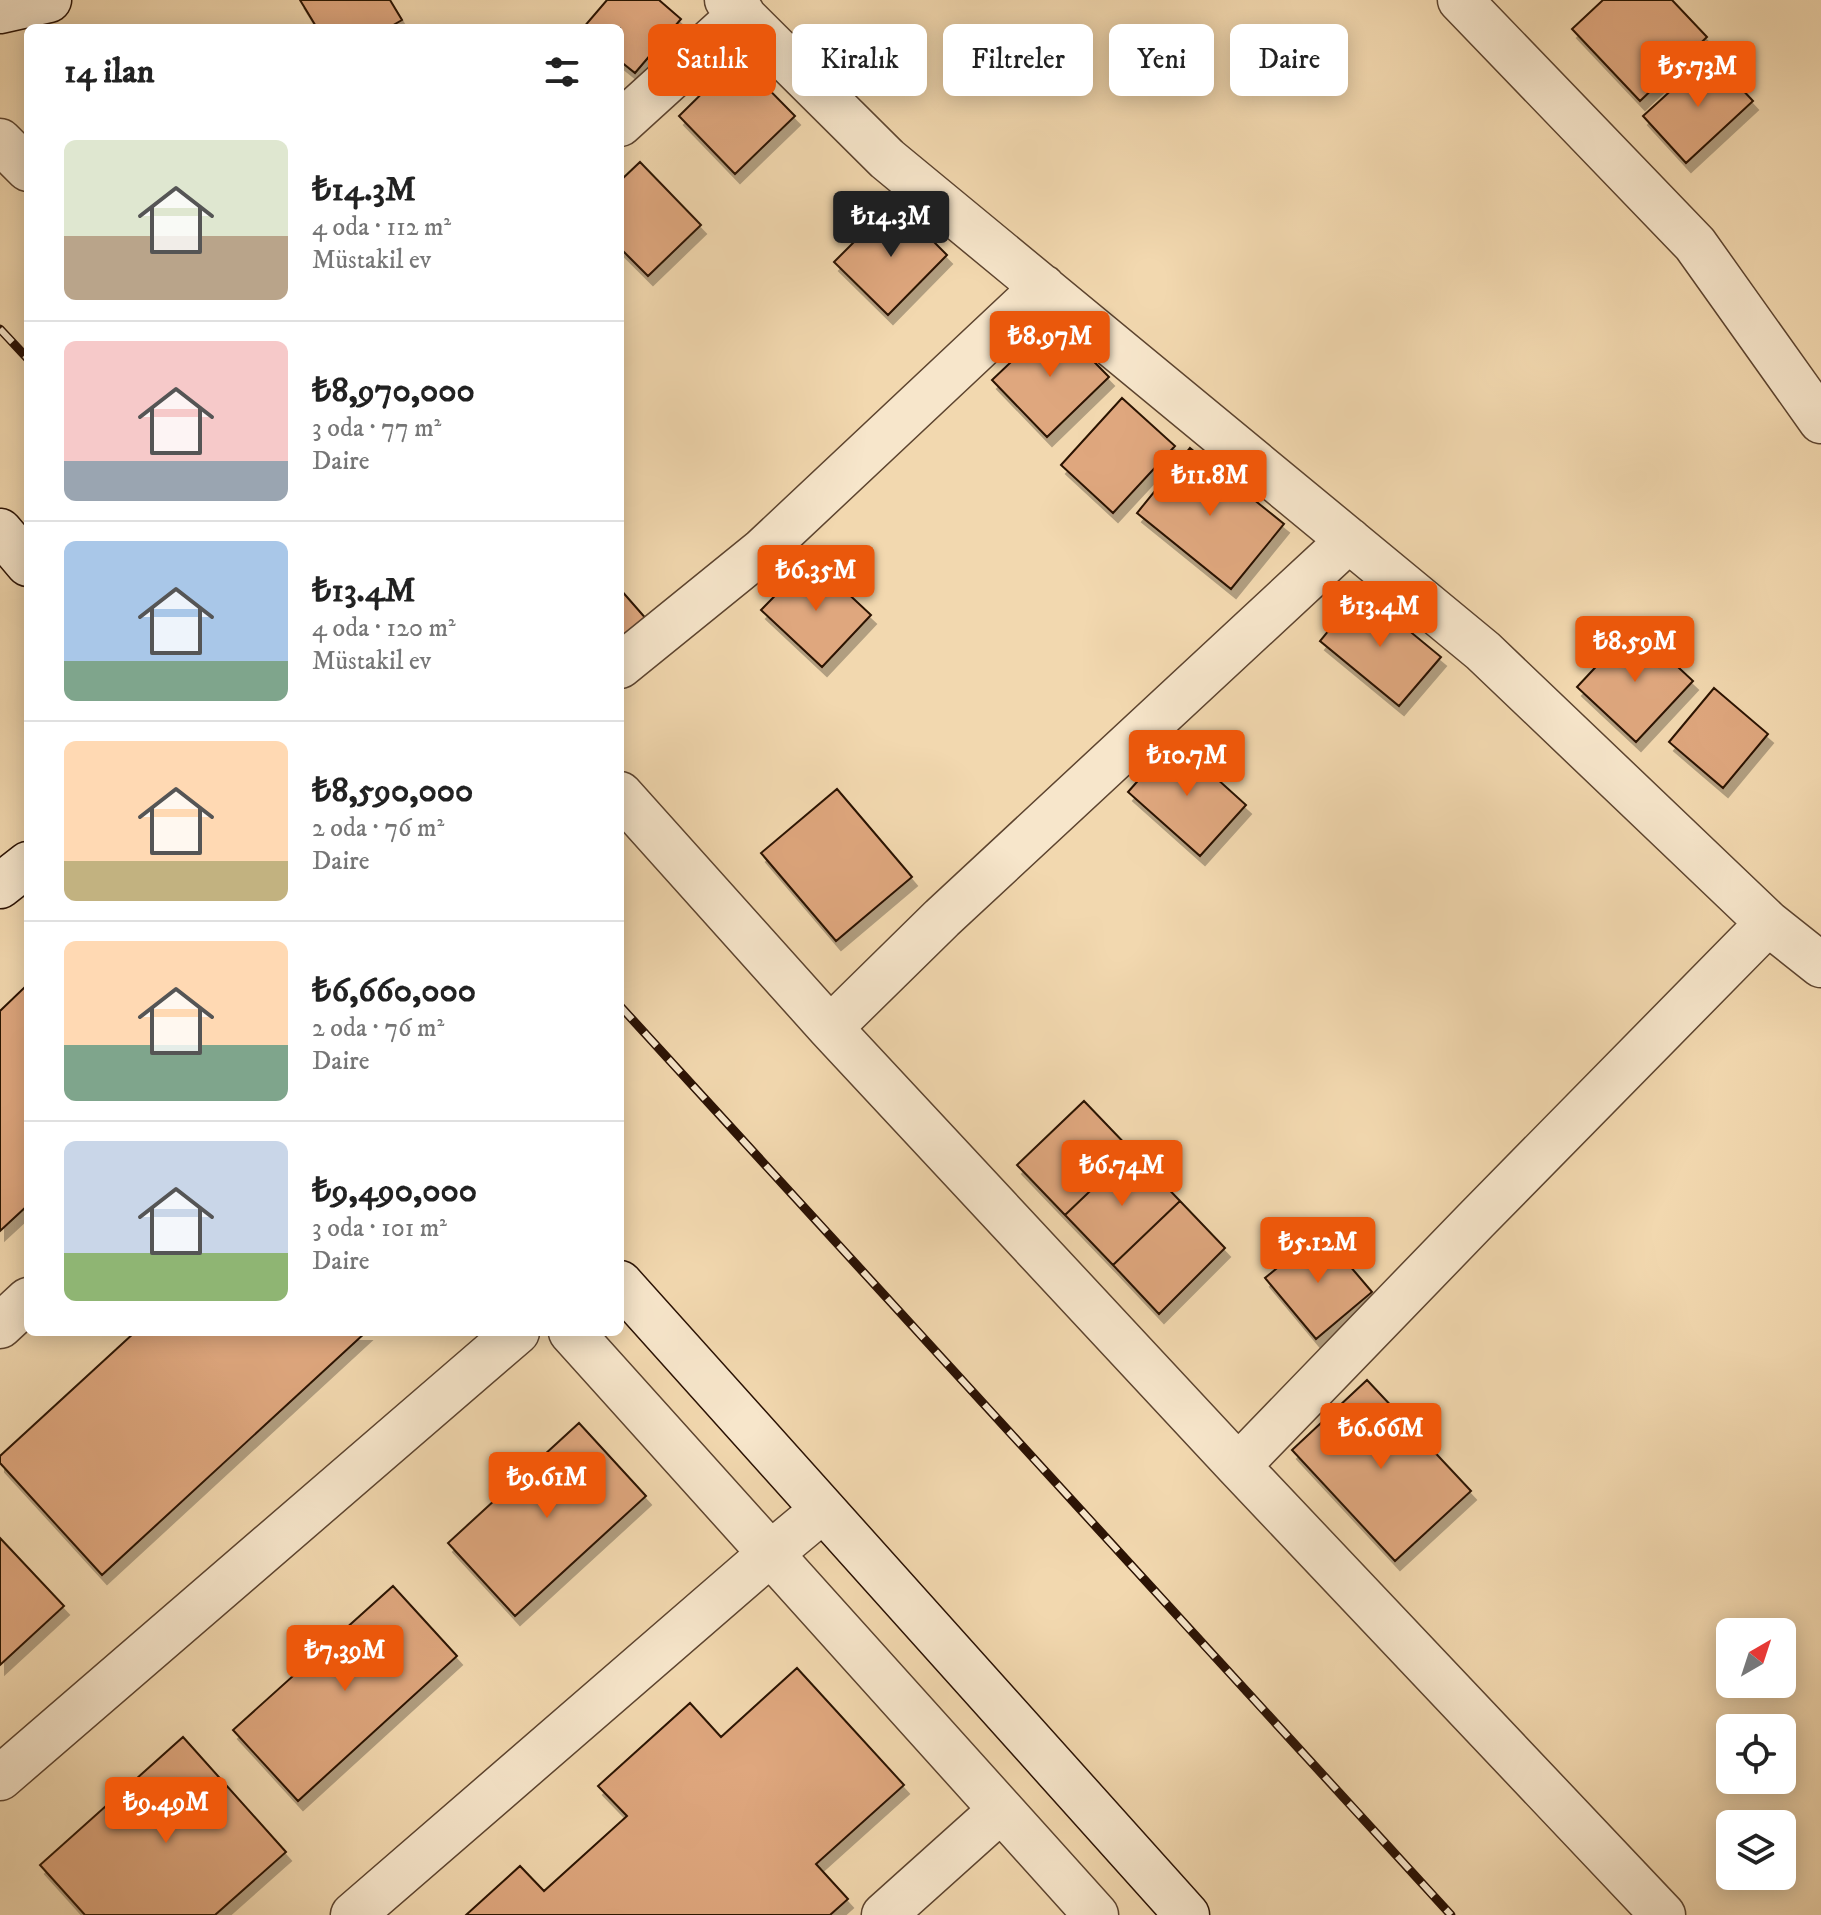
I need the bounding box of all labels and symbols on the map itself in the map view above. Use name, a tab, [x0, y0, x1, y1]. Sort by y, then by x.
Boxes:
pin: ₺5.73M	[1633, 41, 1763, 109]
pin: ₺14.3M	[826, 191, 956, 259]
pin: ₺8.97M	[985, 311, 1115, 379]
pin: ₺11.8M	[1145, 450, 1275, 518]
pin: ₺6.35M	[751, 545, 881, 613]
pin: ₺13.4M	[1315, 581, 1445, 649]
pin: ₺8.59M	[1570, 616, 1700, 684]
pin: ₺10.7M	[1122, 730, 1252, 798]
pin: ₺6.74M	[1057, 1140, 1187, 1208]
pin: ₺5.12M	[1253, 1217, 1383, 1285]
pin: ₺6.66M	[1316, 1403, 1446, 1471]
pin: ₺9.61M	[482, 1452, 612, 1520]
north arrow	[1716, 1618, 1796, 1698]
pin: ₺7.39M	[280, 1625, 410, 1693]
pin: ₺9.49M	[101, 1777, 231, 1845]

